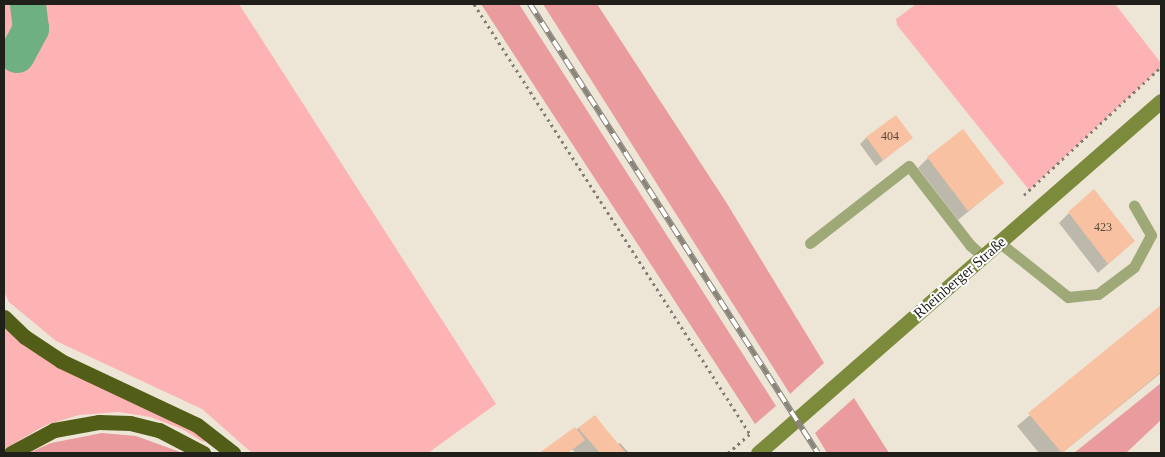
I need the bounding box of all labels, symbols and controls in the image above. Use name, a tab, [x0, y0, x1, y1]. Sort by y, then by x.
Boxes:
house number: 404	[881, 130, 899, 144]
house number: 423	[1094, 221, 1112, 235]
street label: Rheinberger Straße	[910, 233, 1010, 323]

